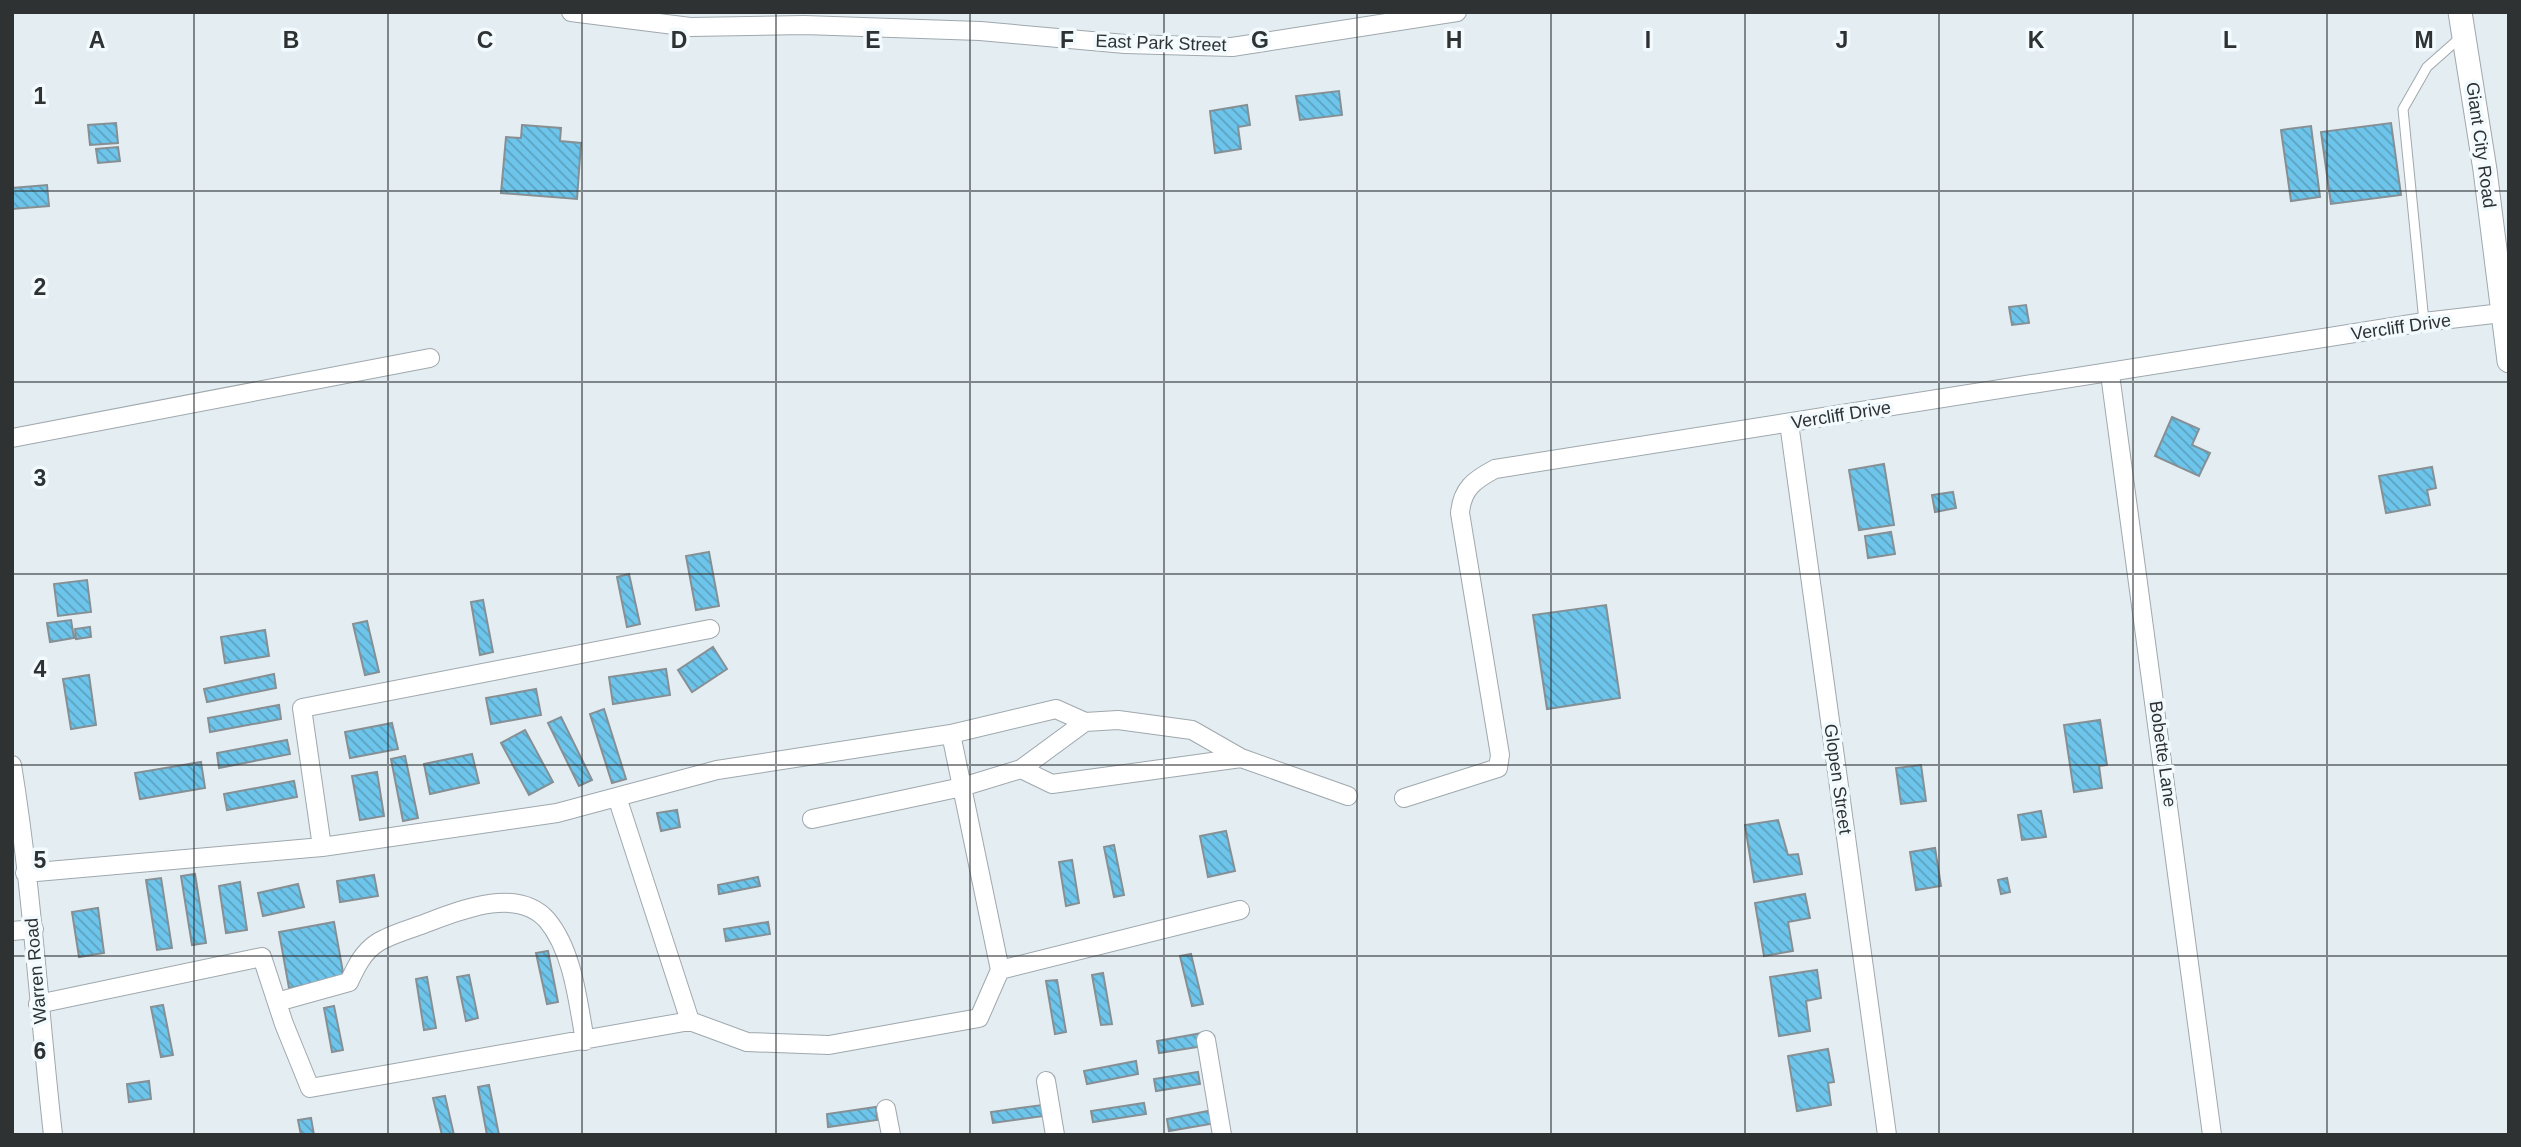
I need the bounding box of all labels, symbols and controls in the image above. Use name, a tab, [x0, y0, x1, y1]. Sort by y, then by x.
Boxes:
text: A	[89, 27, 105, 53]
text: B	[283, 27, 299, 53]
text: C	[477, 27, 493, 53]
text: D	[671, 27, 687, 53]
text: E	[865, 27, 881, 53]
text: F	[1060, 27, 1074, 53]
text: G	[1251, 27, 1269, 53]
text: H	[1446, 27, 1462, 53]
text: I	[1645, 27, 1651, 53]
text: J	[1836, 27, 1848, 53]
text: K	[2028, 27, 2045, 53]
text: L	[2223, 27, 2237, 53]
text: M	[2414, 27, 2434, 53]
street label: East Park Street	[1095, 31, 1227, 55]
street label: Giant City Road	[2462, 81, 2500, 209]
text: 1	[34, 83, 47, 109]
text: 2	[34, 274, 46, 300]
street label: Vercliff Drive	[2350, 310, 2452, 344]
street label: Vercliff Drive	[1790, 397, 1892, 433]
text: 3	[34, 465, 46, 491]
text: 4	[34, 656, 47, 682]
street label: Bobette Lane	[2146, 700, 2180, 808]
street label: Glopen Street	[1820, 723, 1856, 835]
text: 5	[34, 847, 47, 873]
street label: Warren Road	[21, 917, 51, 1025]
text: 6	[34, 1038, 46, 1064]

